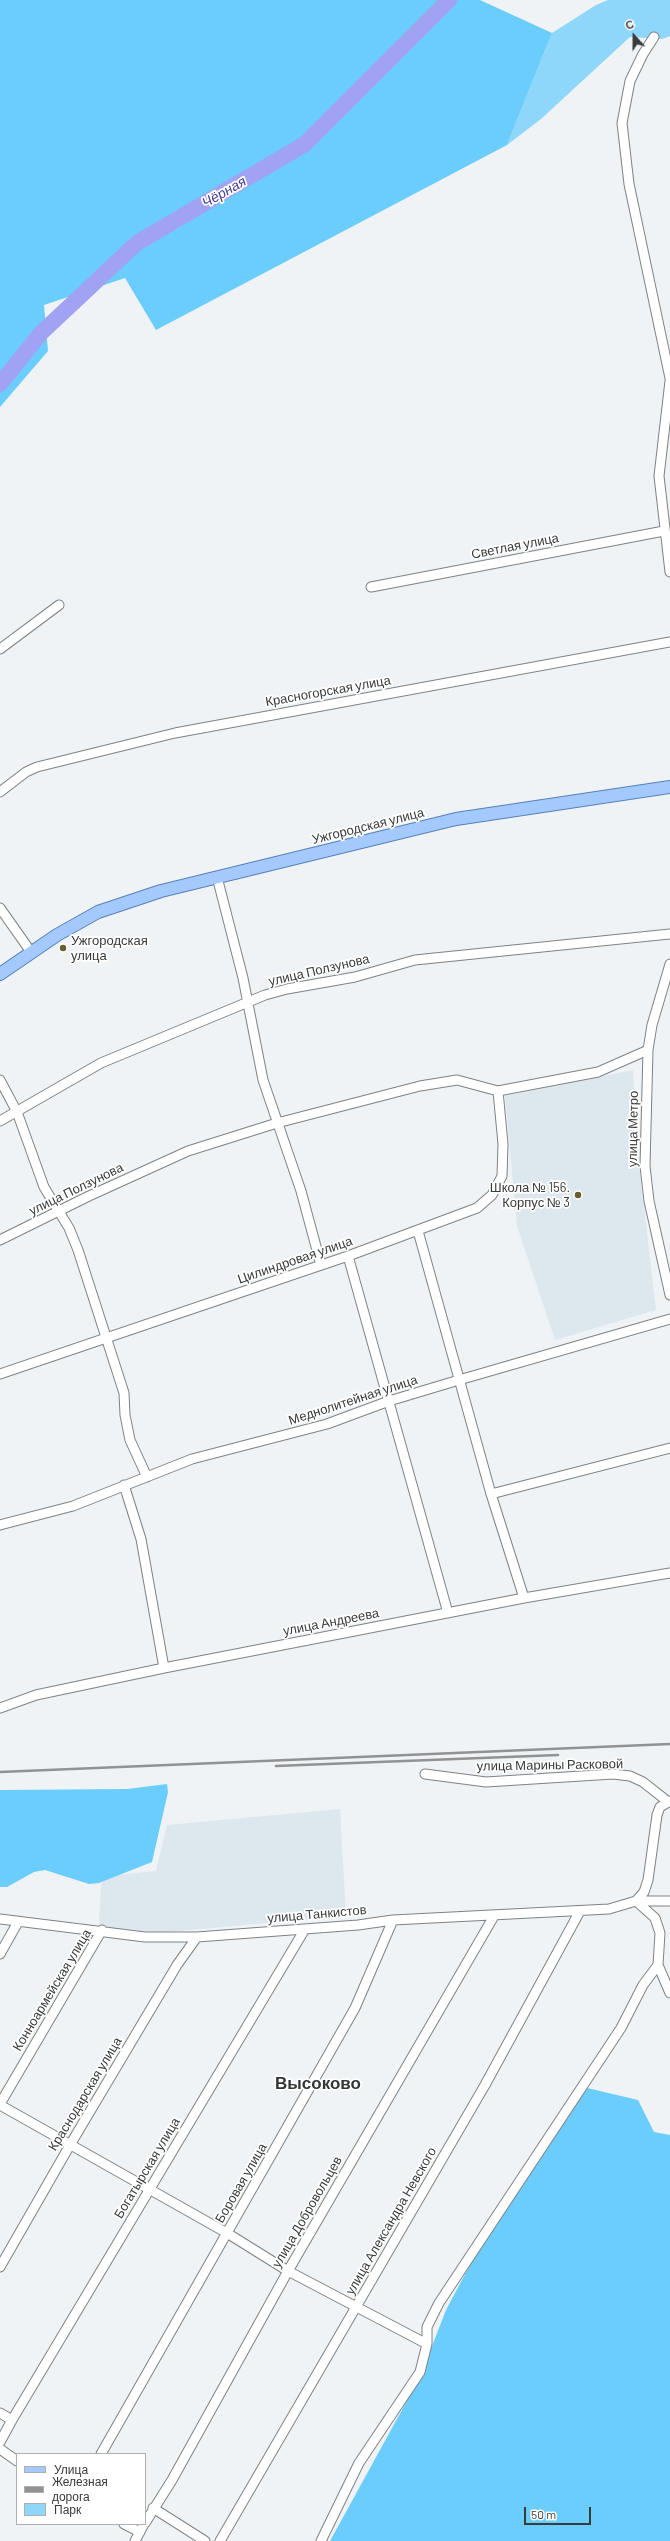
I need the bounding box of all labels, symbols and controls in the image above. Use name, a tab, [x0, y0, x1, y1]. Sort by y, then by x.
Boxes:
north arrow	[614, 16, 654, 56]
text: С	[623, 17, 636, 32]
water label: Чёрная	[199, 173, 249, 211]
street label: Светлая улица	[470, 530, 560, 562]
street label: Красногорская улица	[264, 672, 392, 710]
street label: Ужгородская улица	[310, 805, 426, 847]
place label: Ужгородская улица	[71, 933, 148, 964]
marker: Ужгородская улица	[58, 943, 68, 953]
street label: улица Ползунова	[267, 951, 371, 989]
street label: улица Метро	[625, 1091, 641, 1167]
street label: улица Ползунова	[26, 1159, 126, 1219]
place label: Школа № 156. Корпус № 3	[490, 1180, 570, 1211]
marker: Школа № 156. Корпус № 3	[573, 1190, 583, 1200]
street label: Цилиндровая улица	[236, 1233, 354, 1287]
street label: Меднолитейная улица	[287, 1372, 419, 1428]
street label: улица Андреева	[282, 1605, 380, 1639]
street label: улица Марины Расковой	[477, 1756, 623, 1774]
street label: улица Танкистов	[267, 1902, 367, 1926]
street label: Конноармейская улица	[9, 1926, 95, 2054]
street label: Краснодарская улица	[45, 2034, 125, 2154]
district label: Высоково	[275, 2073, 361, 2093]
street label: Богатырская улица	[111, 2115, 183, 2221]
street label: Боровая улица	[212, 2140, 270, 2226]
street label: улица Александра Невского	[342, 2144, 440, 2298]
street label: улица Добровольцев	[269, 2154, 345, 2270]
legend	[16, 2453, 146, 2525]
text: Улица	[54, 2462, 88, 2476]
text: Железная дорога	[52, 2474, 108, 2503]
scale bar	[526, 2499, 593, 2525]
text: Парк	[54, 2502, 81, 2516]
text: 50 m	[531, 2507, 556, 2521]

